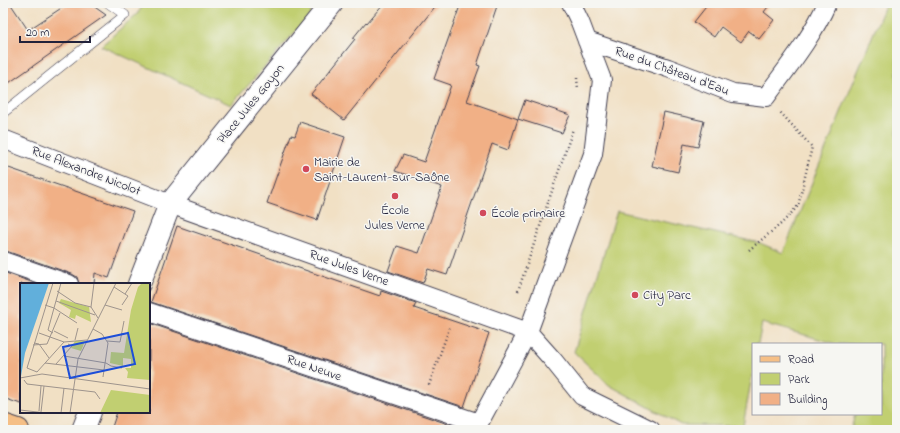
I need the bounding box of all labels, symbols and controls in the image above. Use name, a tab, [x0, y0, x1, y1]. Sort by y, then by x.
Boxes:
scale bar	[20, 18, 90, 44]
text: 20 m	[26, 24, 49, 42]
street label: Rue du Château d'Eau	[612, 41, 732, 101]
street label: Place Jules Goyon	[213, 60, 290, 149]
street label: Rue Alexandre Nicolot	[28, 141, 144, 201]
place label: Mairie de Saint-Laurent-sur-Saône	[314, 153, 450, 187]
marker: Mairie de Saint-Laurent-sur-Saône	[301, 164, 311, 174]
marker: École Jules Verne	[390, 191, 400, 201]
place label: École Jules Verne	[365, 201, 425, 235]
place label: École primaire	[491, 204, 565, 223]
marker: École primaire	[478, 208, 488, 218]
street label: Rue Jules Verne	[307, 245, 392, 291]
inset map	[20, 283, 150, 413]
place label: City Parc	[643, 286, 691, 306]
marker: City Parc	[630, 290, 640, 300]
legend	[752, 343, 882, 415]
street label: Rue Neuve	[284, 350, 344, 386]
text: Road	[788, 351, 814, 369]
text: Park	[788, 371, 810, 389]
text: Building	[787, 391, 827, 410]

